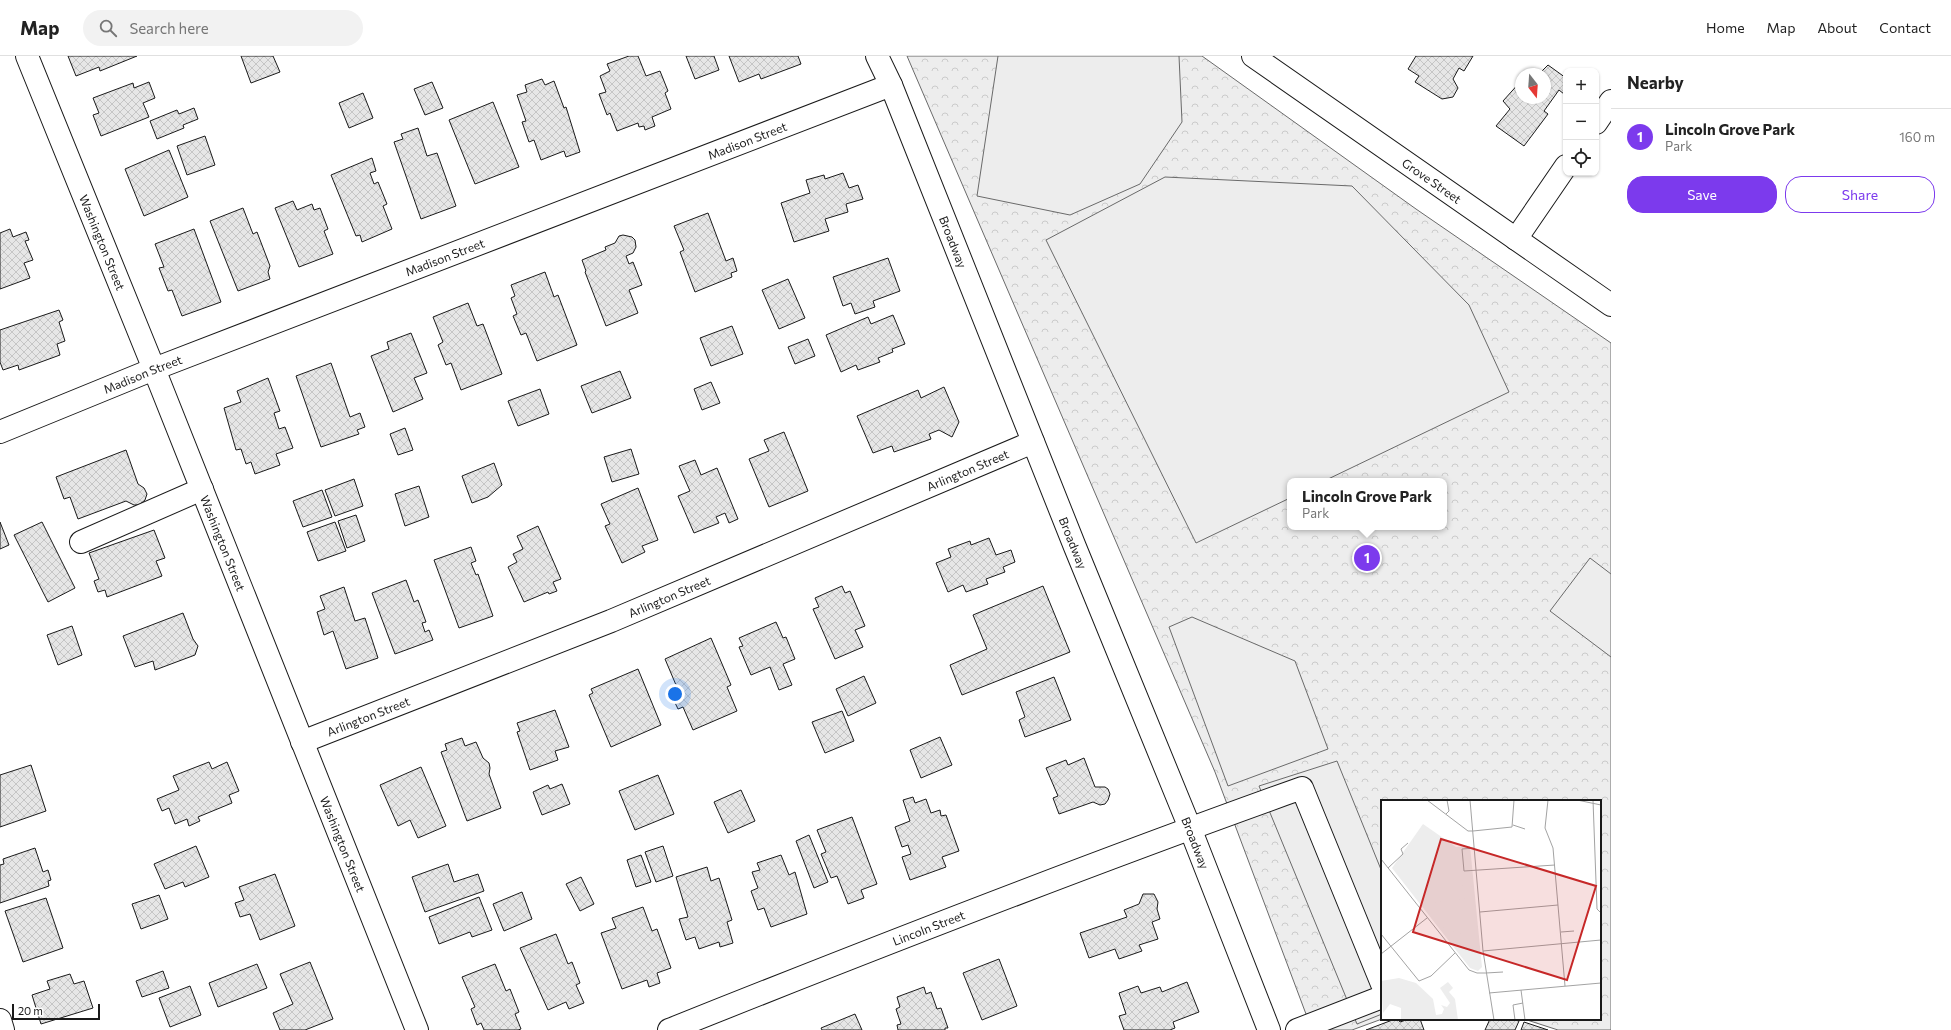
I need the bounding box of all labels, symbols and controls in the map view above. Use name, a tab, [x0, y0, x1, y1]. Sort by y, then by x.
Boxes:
search box	[83, 10, 363, 46]
text: Map	[20, 16, 59, 39]
icon: search	[97, 17, 119, 39]
text: Search here	[129, 19, 209, 37]
text: Home	[1706, 19, 1745, 36]
text: Map	[1767, 19, 1795, 36]
text: About	[1817, 19, 1857, 36]
text: Contact	[1879, 19, 1931, 36]
north arrow	[1515, 68, 1551, 104]
map controls	[1563, 68, 1599, 176]
button: +	[1563, 68, 1599, 104]
text: Nearby	[1627, 72, 1684, 93]
button: −	[1563, 104, 1599, 140]
street label: Madison Street	[706, 119, 789, 162]
text: Lincoln Grove Park	[1665, 120, 1795, 138]
text: 1	[1637, 129, 1643, 145]
text: 160 m	[1899, 129, 1935, 145]
text: Park	[1665, 138, 1692, 154]
button: locate	[1563, 140, 1599, 176]
street label: Grove Street	[1400, 155, 1464, 206]
button: Save	[1627, 176, 1777, 213]
button: Share	[1785, 176, 1935, 213]
street label: Washington Street	[77, 192, 128, 292]
street label: Broadway	[937, 214, 970, 270]
street label: Madison Street	[403, 235, 486, 278]
street label: Madison Street	[101, 352, 184, 396]
street label: Arlington Street	[924, 446, 1011, 493]
popup	[1287, 478, 1447, 530]
text: Lincoln Grove Park	[1302, 487, 1432, 505]
street label: Washington Street	[198, 493, 249, 593]
text: Park	[1302, 505, 1329, 521]
street label: Broadway	[1057, 515, 1090, 571]
pin: 1	[1354, 543, 1380, 573]
street label: Arlington Street	[626, 573, 712, 620]
your location	[665, 684, 685, 704]
street label: Arlington Street	[325, 694, 412, 739]
street label: Washington Street	[318, 794, 368, 894]
inset map	[1381, 800, 1601, 1020]
street label: Broadway	[1179, 815, 1212, 871]
street label: Lincoln Street	[890, 907, 967, 948]
scale bar	[12, 1002, 100, 1021]
text: 20 m	[18, 1004, 43, 1017]

